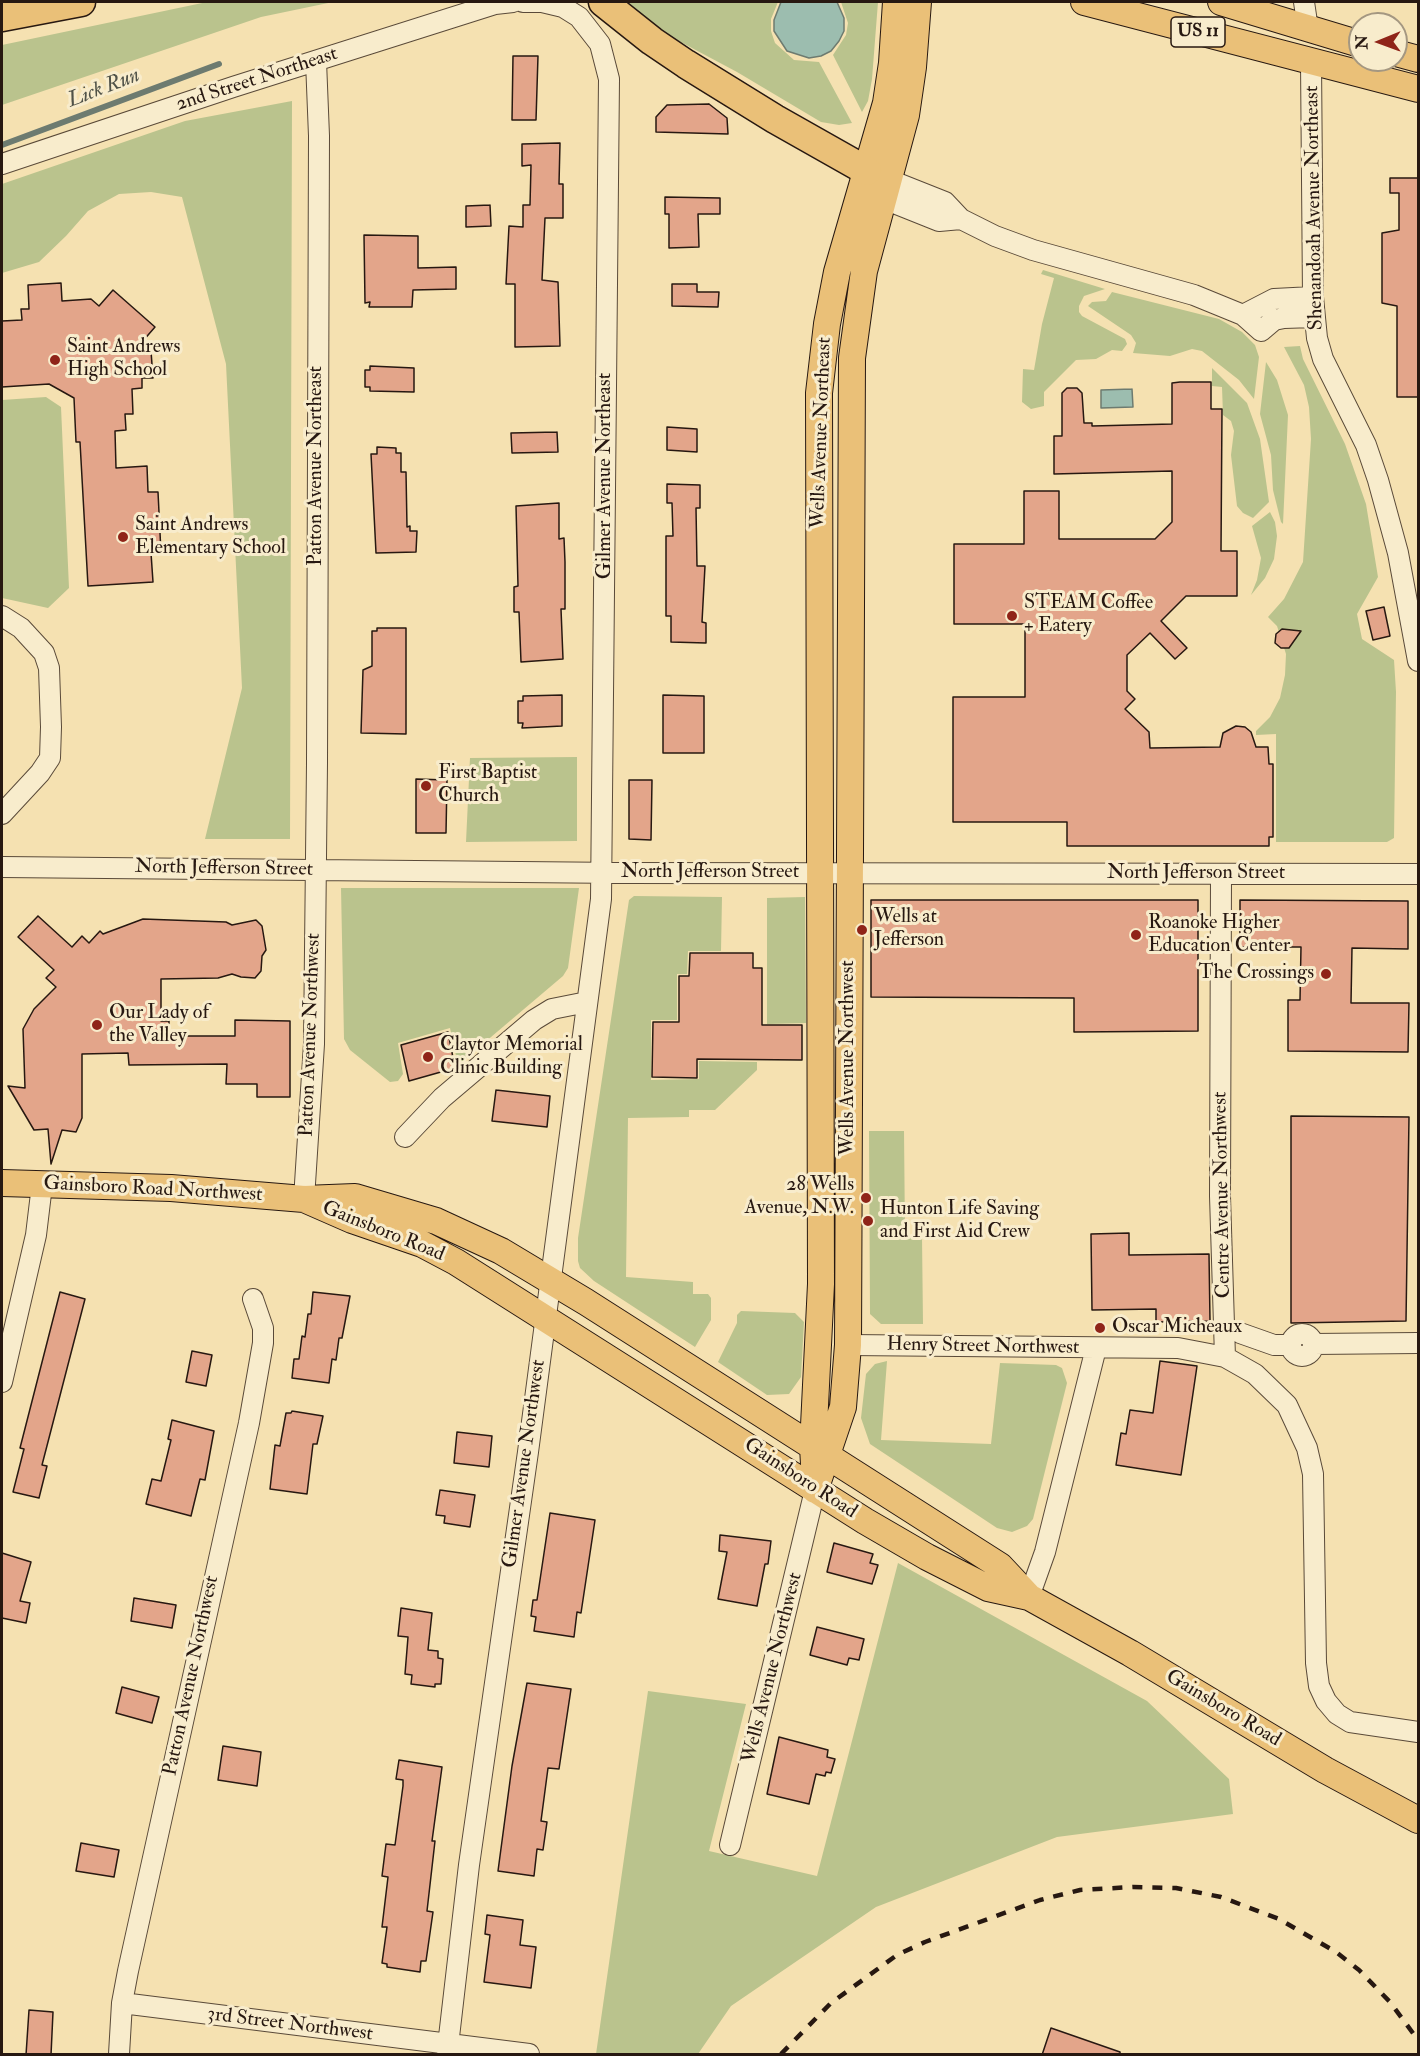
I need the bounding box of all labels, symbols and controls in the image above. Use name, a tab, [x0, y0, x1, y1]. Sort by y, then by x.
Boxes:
north arrow	[1348, 12, 1408, 72]
road number: US 11	[1171, 17, 1225, 47]
text: N	[1352, 35, 1372, 50]
street label: 2nd Street Northeast	[173, 43, 341, 117]
water label: Lick Run	[64, 64, 144, 114]
street label: Shenandoah Avenue Northeast	[1301, 85, 1329, 331]
place label: Saint Andrews High School	[67, 336, 180, 383]
street label: Wells Avenue Northeast	[807, 337, 837, 529]
marker: Saint Andrews High School	[48, 353, 62, 367]
street label: Patton Avenue Northeast	[305, 366, 329, 566]
street label: Gilmer Avenue Northeast	[594, 373, 618, 579]
place label: Saint Andrews Elementary School	[135, 514, 286, 561]
marker: Saint Andrews Elementary School	[116, 530, 130, 544]
place label: STEAM Coffee + Eatery	[1024, 592, 1153, 639]
marker: STEAM Coffee + Eatery	[1005, 609, 1019, 623]
place label: First Baptist Church	[438, 762, 537, 809]
marker: First Baptist Church	[419, 779, 433, 793]
street label: North Jefferson Street	[135, 855, 313, 883]
street label: North Jefferson Street	[621, 861, 799, 885]
street label: North Jefferson Street	[1107, 862, 1285, 886]
place label: Wells at Jefferson	[874, 906, 944, 953]
place label: Roanoke Higher Education Center	[1148, 912, 1290, 959]
marker: Wells at Jefferson	[855, 923, 869, 937]
marker: Roanoke Higher Education Center	[1129, 928, 1143, 942]
street label: Patton Avenue Northwest	[295, 933, 327, 1137]
street label: Wells Avenue Northwest	[837, 960, 861, 1156]
place label: The Crossings	[1199, 962, 1314, 986]
marker: The Crossings	[1319, 967, 1333, 981]
place label: Our Lady of the Valley	[109, 1002, 209, 1049]
marker: Our Lady of the Valley	[90, 1018, 104, 1032]
place label: Claytor Memorial Clinic Building	[440, 1034, 583, 1081]
marker: Claytor Memorial Clinic Building	[421, 1050, 435, 1064]
street label: Centre Avenue Northwest	[1209, 1091, 1237, 1299]
street label: Gainsboro Road Northwest	[43, 1172, 263, 1208]
place label: 28 Wells Avenue, N.W.	[744, 1174, 854, 1221]
marker: 28 Wells Avenue, N.W.	[859, 1191, 873, 1205]
street label: Gainsboro Road	[318, 1197, 448, 1267]
place label: Hunton Life Saving and First Aid Crew	[880, 1198, 1039, 1245]
marker: Hunton Life Saving and First Aid Crew	[861, 1214, 875, 1228]
place label: Oscar Micheaux	[1112, 1316, 1242, 1340]
marker: Oscar Micheaux	[1093, 1321, 1107, 1335]
street label: Henry Street Northwest	[886, 1333, 1080, 1361]
street label: Gilmer Avenue Northwest	[499, 1358, 551, 1570]
street label: Gainsboro Road	[739, 1434, 861, 1524]
street label: Wells Avenue Northwest	[738, 1570, 808, 1766]
street label: Patton Avenue Northwest	[159, 1574, 225, 1778]
street label: Gainsboro Road	[1161, 1665, 1285, 1753]
street label: 3rd Street Northwest	[206, 2003, 374, 2047]

